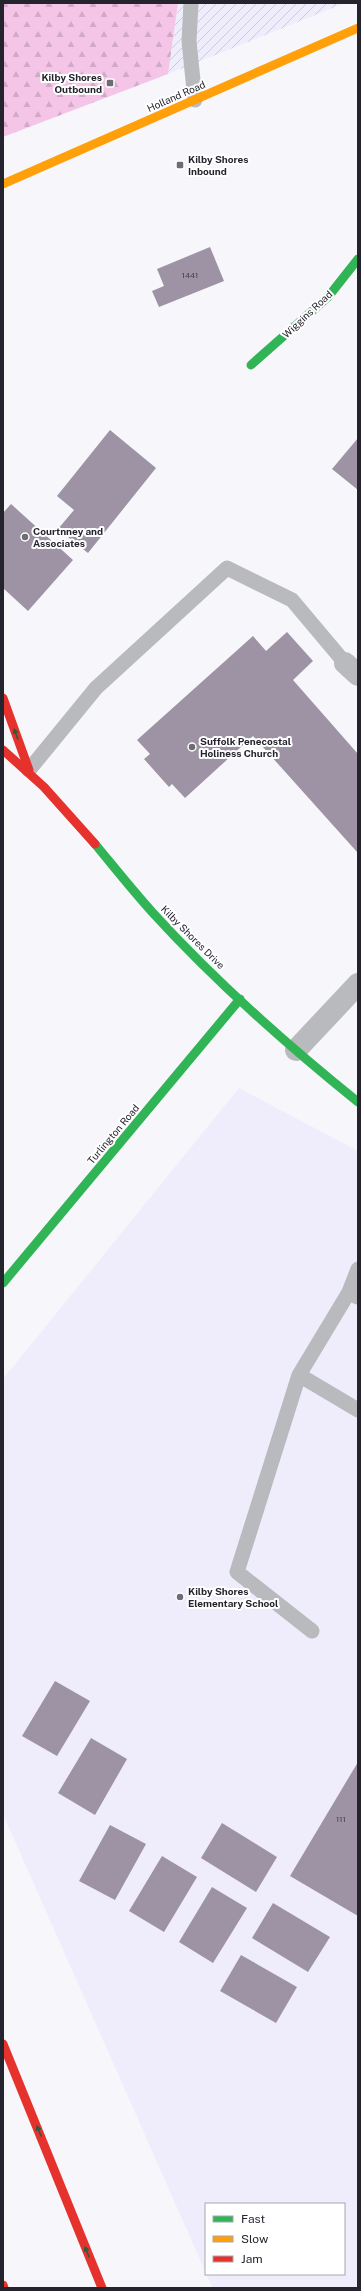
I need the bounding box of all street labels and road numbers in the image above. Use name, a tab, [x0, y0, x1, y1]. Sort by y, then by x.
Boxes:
street label: Holland Road	[145, 78, 207, 114]
street label: Wiggins Road	[280, 288, 334, 340]
street label: Kilby Shores Drive	[159, 903, 228, 972]
street label: Turlington Road	[85, 1102, 141, 1166]

